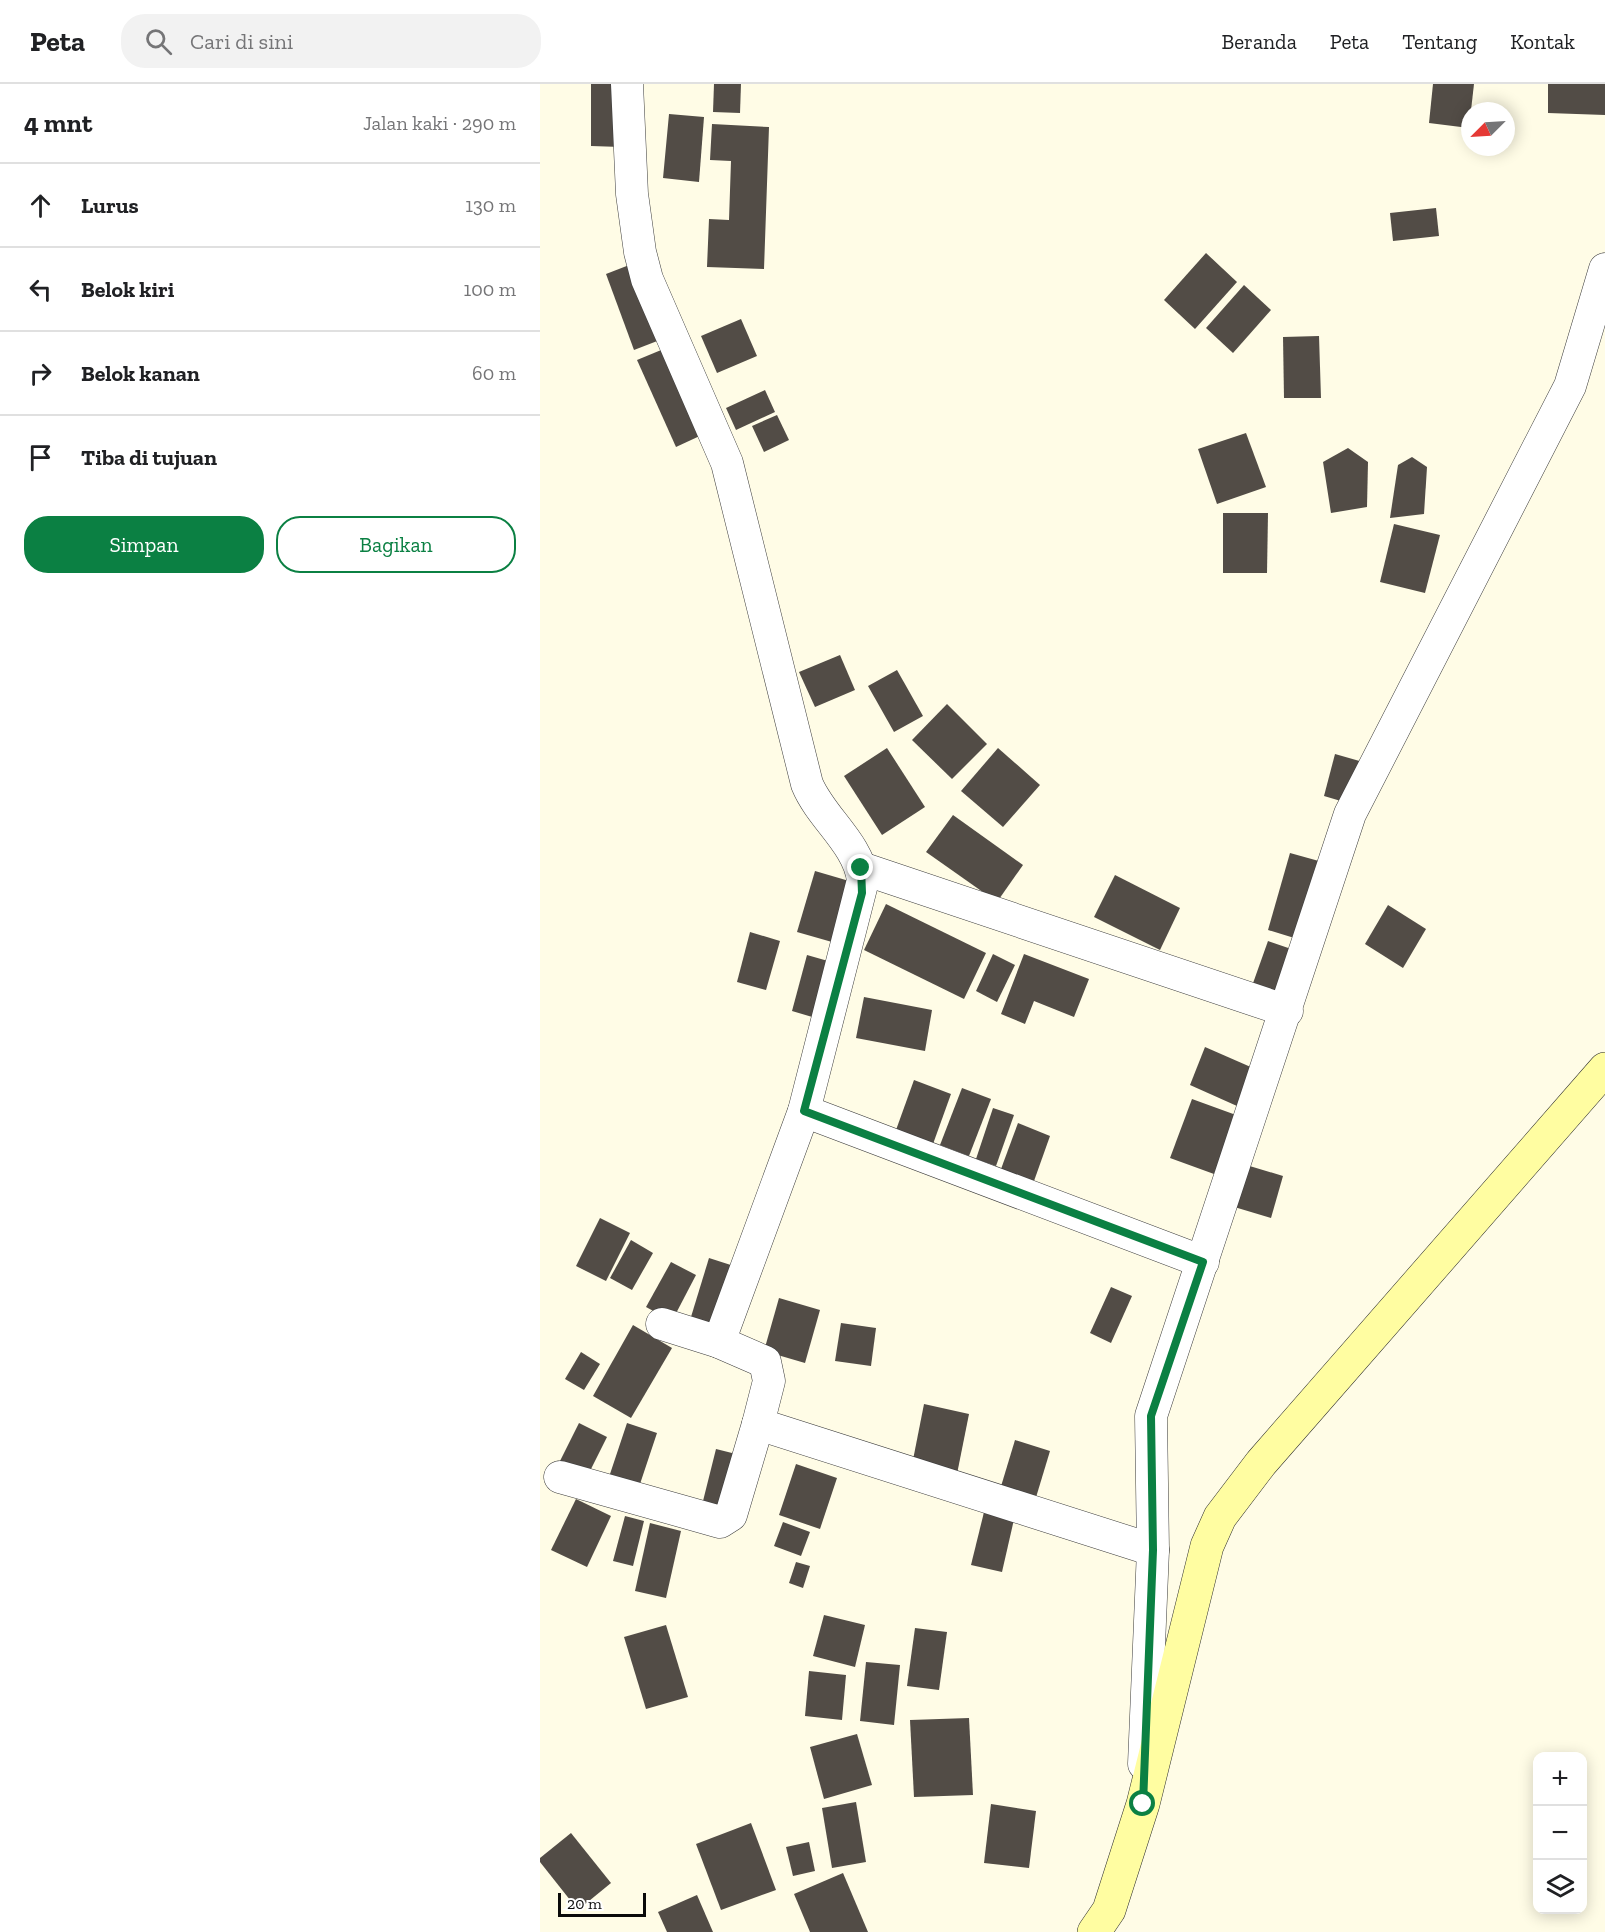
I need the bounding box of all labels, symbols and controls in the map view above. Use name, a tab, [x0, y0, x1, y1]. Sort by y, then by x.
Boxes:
search box	[121, 14, 541, 68]
text: Peta	[30, 25, 85, 58]
icon: search	[142, 25, 175, 58]
text: Cari di sini	[190, 28, 293, 55]
text: Beranda	[1222, 29, 1297, 54]
text: Peta	[1330, 29, 1369, 54]
text: Tentang	[1402, 29, 1477, 54]
text: Kontak	[1510, 29, 1575, 54]
north arrow	[1461, 102, 1515, 156]
text: 4 mnt	[24, 107, 92, 139]
text: Jalan kaki · 290 m	[363, 111, 516, 135]
icon: ahead	[24, 189, 57, 222]
text: Lurus	[81, 192, 139, 219]
text: 130 m	[465, 193, 516, 217]
icon: left	[24, 273, 57, 306]
text: Belok kiri	[81, 276, 174, 303]
text: 100 m	[463, 277, 516, 301]
icon: right	[24, 357, 57, 390]
text: Belok kanan	[81, 360, 200, 387]
text: 60 m	[472, 361, 516, 385]
icon: arrive	[24, 441, 57, 474]
text: Tiba di tujuan	[81, 444, 217, 471]
button: Simpan	[24, 516, 264, 573]
button: Bagikan	[276, 516, 516, 573]
route end	[847, 854, 873, 880]
map controls	[1533, 1752, 1587, 1914]
button: +	[1533, 1752, 1587, 1806]
route start	[1129, 1790, 1155, 1816]
button: −	[1533, 1806, 1587, 1860]
button: layers	[1533, 1860, 1587, 1914]
scale bar	[558, 1890, 646, 1918]
text: 20 m	[567, 1894, 602, 1913]

